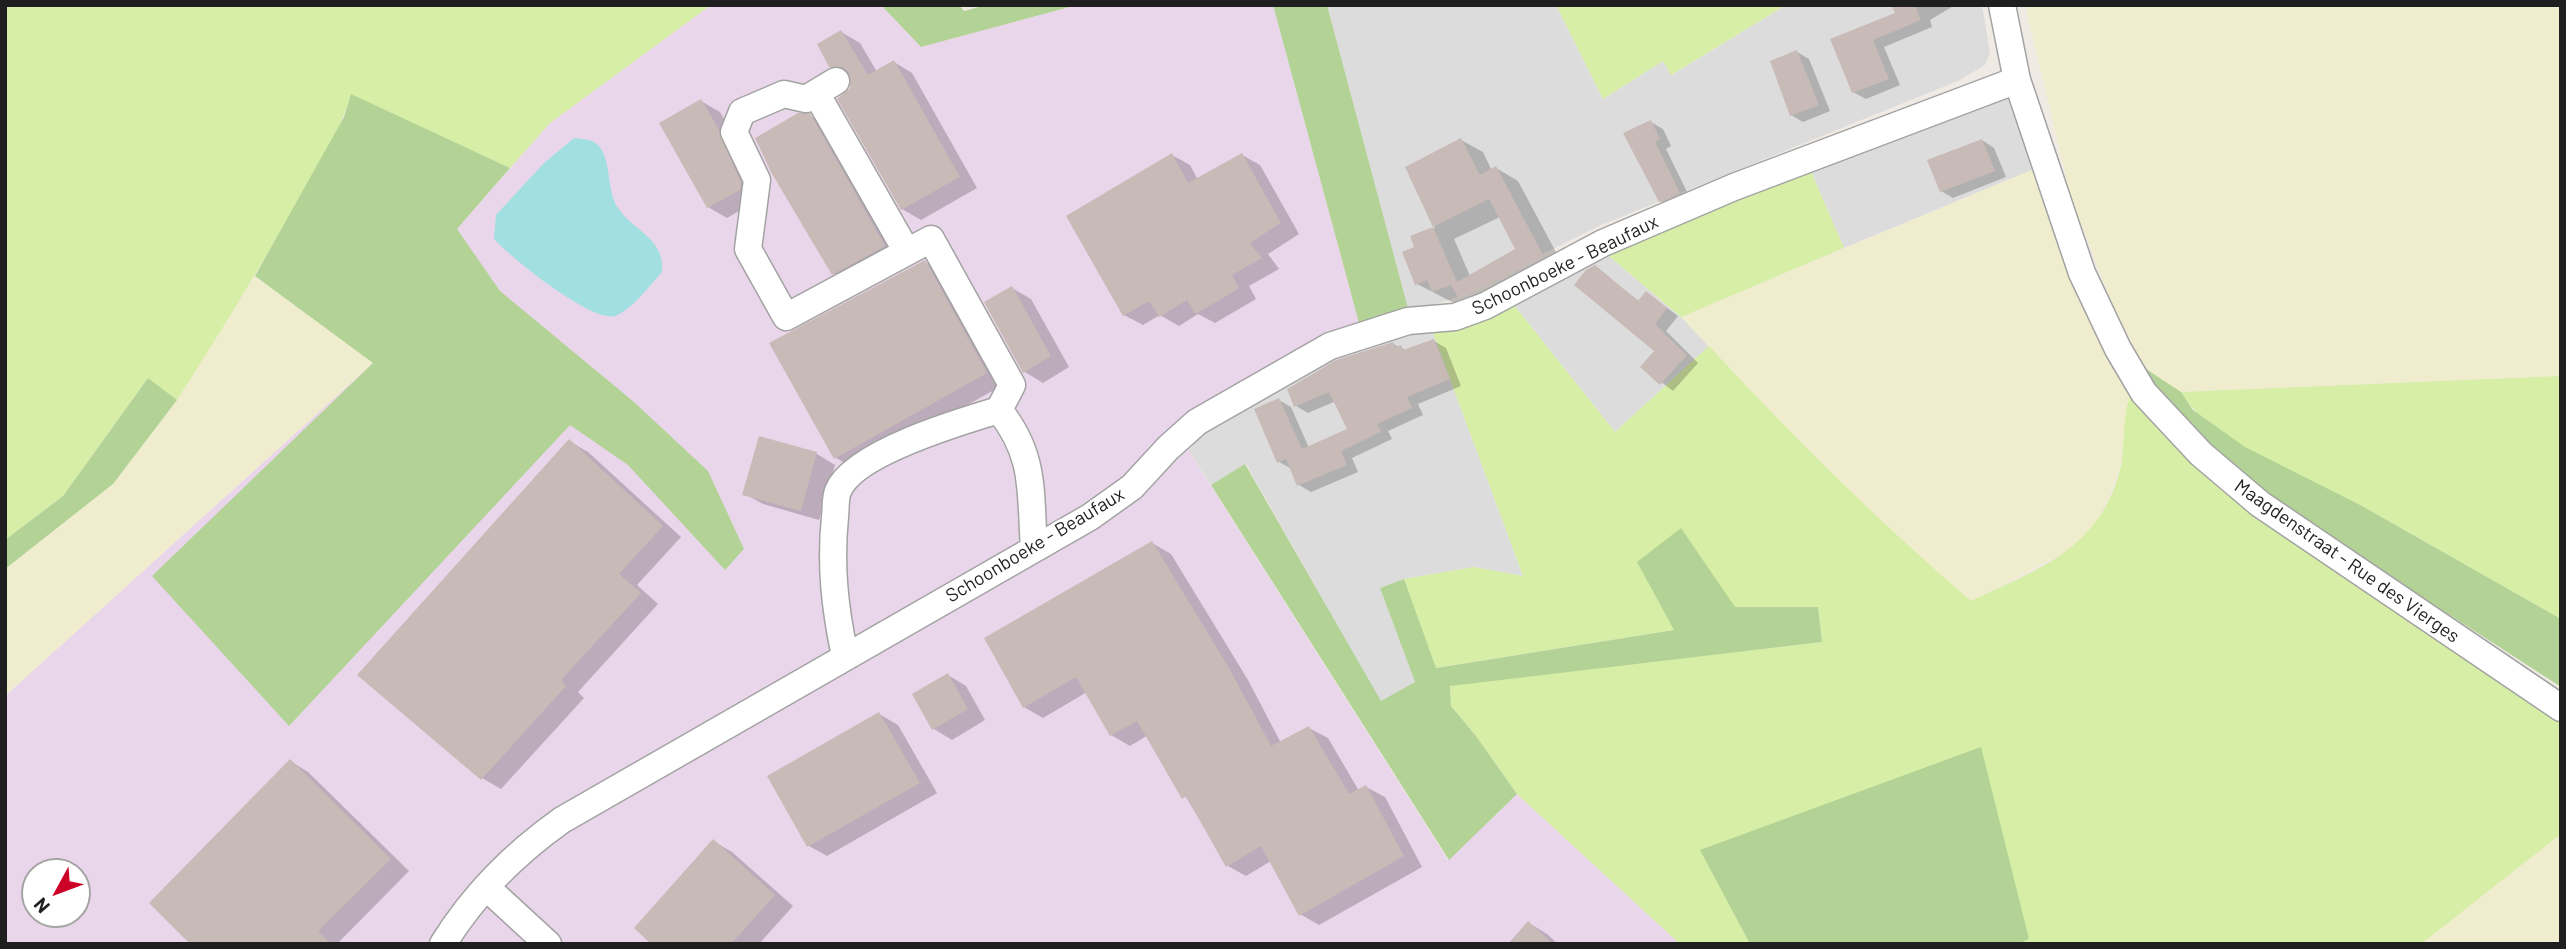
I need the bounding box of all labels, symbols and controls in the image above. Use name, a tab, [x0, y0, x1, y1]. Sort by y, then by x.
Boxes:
street label: Schoonboeke - Beaufaux	[1468, 210, 1662, 320]
street label: Maagdenstraat - Rue des Vierges	[2230, 474, 2464, 648]
street label: Schoonboeke - Beaufaux	[942, 483, 1128, 607]
north arrow	[21, 858, 91, 928]
text: N	[28, 893, 54, 918]

